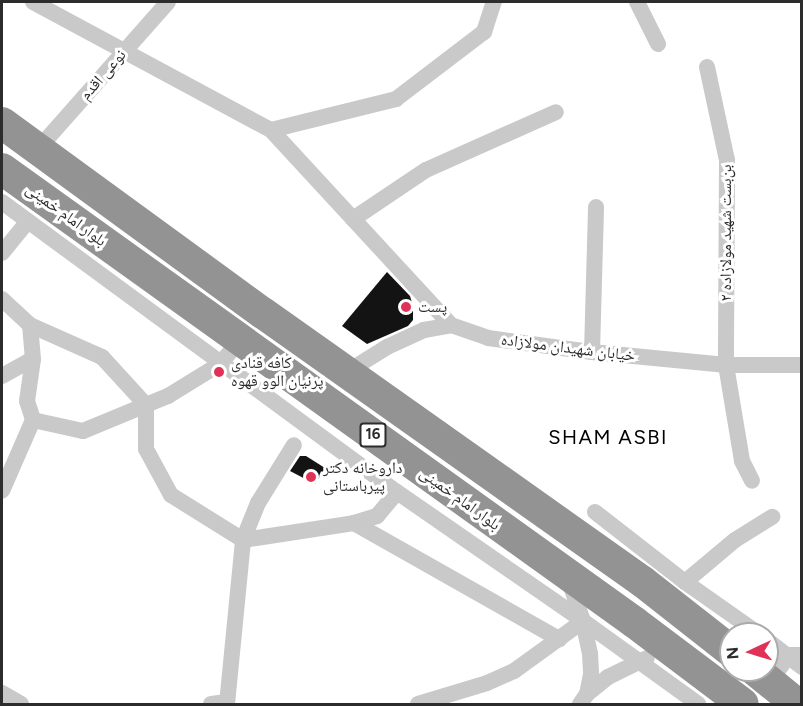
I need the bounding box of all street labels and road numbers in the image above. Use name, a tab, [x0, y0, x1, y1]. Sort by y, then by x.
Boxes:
street label: نوعی اقدم	[76, 46, 130, 104]
street label: بن‌بست شهید مولازاده ۲	[716, 164, 736, 302]
street label: بلوار امام خمینی	[22, 179, 110, 251]
street label: خیابان شهیدان مولازاده	[500, 330, 636, 366]
road number: 16	[358, 423, 388, 447]
street label: بلوار امام خمینی	[416, 463, 504, 535]

